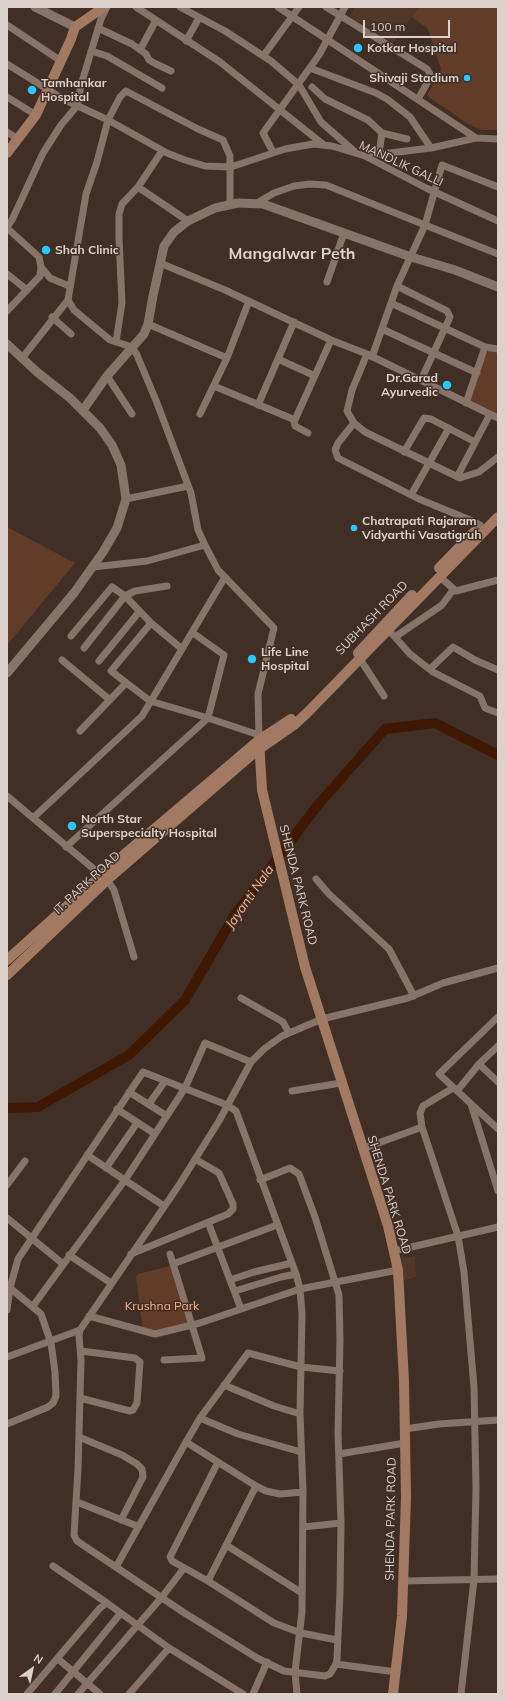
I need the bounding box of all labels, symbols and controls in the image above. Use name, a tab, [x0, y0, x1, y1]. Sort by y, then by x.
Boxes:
scale bar	[365, 12, 452, 38]
text: 100 m	[370, 19, 405, 34]
place label: Kotkar Hospital	[367, 41, 457, 55]
marker: Kotkar Hospital	[352, 42, 364, 54]
place label: Shivaji Stadium	[369, 71, 459, 85]
marker: Shivaji Stadium	[462, 73, 472, 83]
place label: Tamhankar Hospital	[41, 76, 106, 104]
marker: Tamhankar Hospital	[26, 84, 38, 96]
street label: MANDLIK GALLI	[357, 138, 445, 190]
place label: Shah Clinic	[55, 243, 119, 257]
marker: Shah Clinic	[40, 244, 52, 256]
district label: Mangalwar Peth	[229, 244, 355, 264]
place label: Dr.Garad Ayurvedic	[381, 371, 438, 399]
marker: Dr.Garad Ayurvedic	[441, 379, 453, 391]
place label: Chatrapati Rajaram Vidyarthi Vasatigruh	[362, 514, 481, 542]
marker: Chatrapati Rajaram Vidyarthi Vasatigruh	[349, 523, 359, 533]
street label: SUBHASH ROAD	[333, 578, 411, 658]
place label: Life Line Hospital	[261, 645, 309, 673]
marker: Life Line Hospital	[246, 653, 258, 665]
place label: North Star Superspecialty Hospital	[81, 812, 217, 840]
marker: North Star Superspecialty Hospital	[66, 820, 78, 832]
street label: SHENDA PARK ROAD	[276, 823, 320, 947]
street label: IT. PARK ROAD	[51, 849, 123, 917]
water label: Jayanti Nala	[222, 862, 278, 932]
street label: SHENDA PARK ROAD	[364, 1134, 414, 1256]
park label: Krushna Park	[125, 1299, 199, 1313]
street label: SHENDA PARK ROAD	[383, 1457, 399, 1581]
north arrow	[12, 1649, 52, 1689]
text: N	[31, 1651, 46, 1667]

